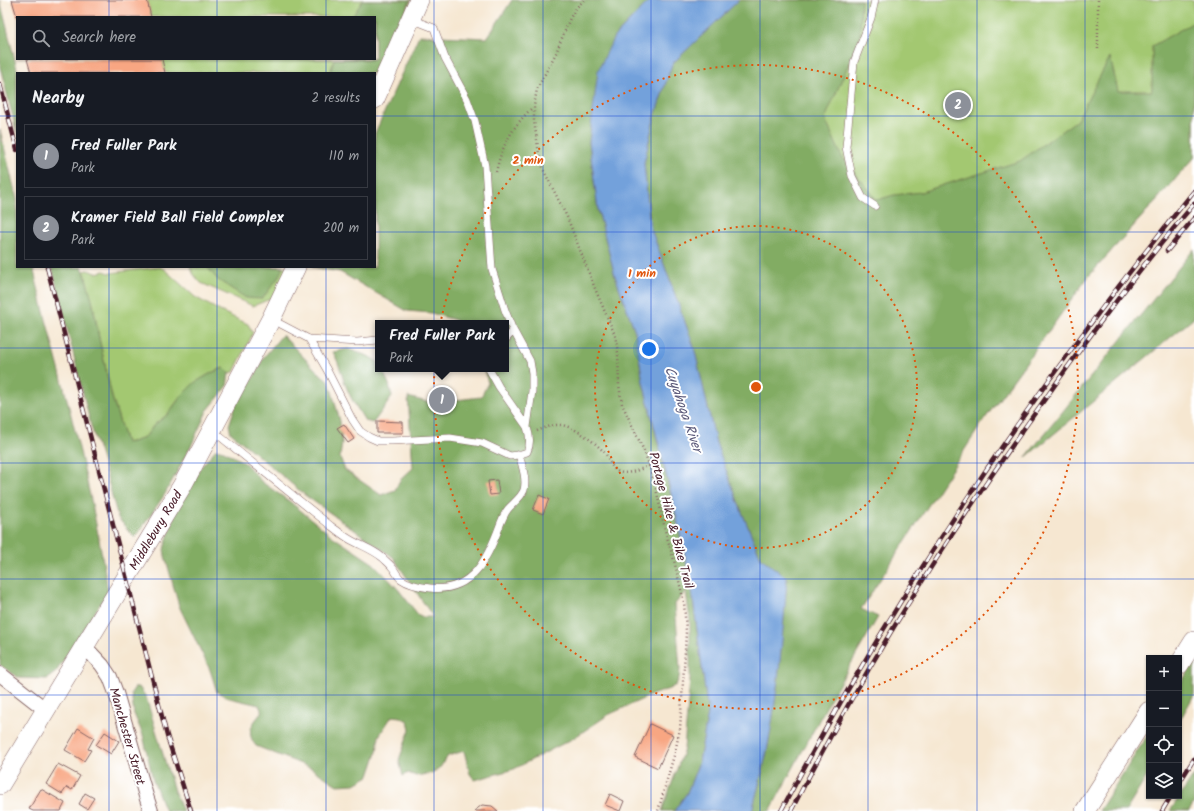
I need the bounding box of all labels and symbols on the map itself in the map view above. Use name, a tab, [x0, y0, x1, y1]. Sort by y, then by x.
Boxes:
pin: 2	[945, 90, 971, 120]
text: 2 min	[512, 151, 544, 170]
text: 1 min	[628, 264, 656, 283]
your location	[639, 339, 659, 359]
water label: Cuyahoga River	[658, 364, 709, 458]
centre of rings	[749, 380, 763, 394]
pin: 1	[429, 385, 455, 415]
street label: Portage Hike & Bike Trail	[642, 450, 699, 591]
street label: Middlebury Road	[124, 486, 189, 575]
street label: Manchester Street	[103, 685, 151, 789]

